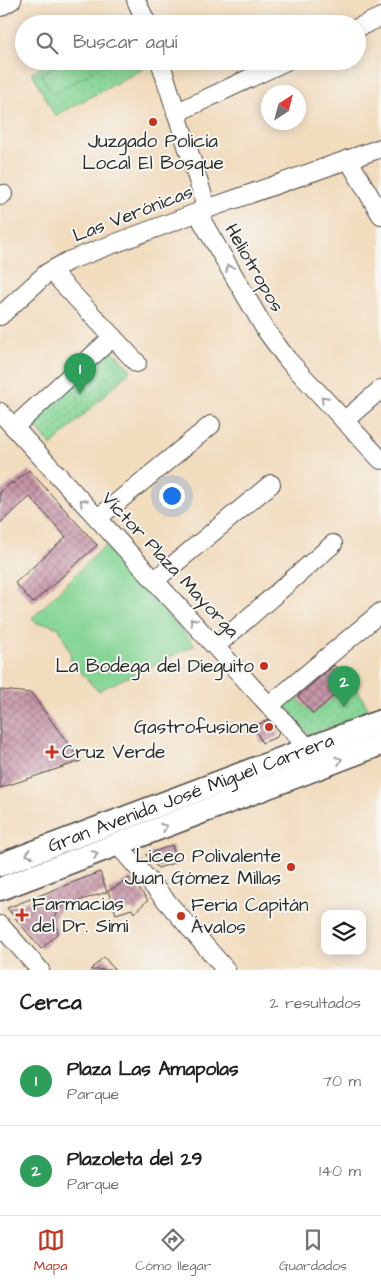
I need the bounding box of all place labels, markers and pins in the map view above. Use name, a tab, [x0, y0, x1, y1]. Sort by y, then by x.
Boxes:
marker: Juzgado Policía Local El Bosque	[147, 116, 159, 128]
place label: Juzgado Policía Local El Bosque	[82, 128, 224, 177]
pin: 1	[64, 353, 96, 394]
place label: La Bodega del Dieguito	[56, 653, 254, 681]
marker: La Bodega del Dieguito	[258, 660, 270, 672]
pin: 2	[328, 666, 360, 707]
place label: Gastrofusione	[134, 714, 259, 741]
marker: Gastrofusione	[263, 721, 275, 733]
place label: Cruz Verde	[62, 739, 165, 766]
marker: Cruz Verde	[46, 746, 58, 758]
place label: Liceo Polivalente Juan Gómez Millas	[125, 843, 281, 892]
marker: Liceo Polivalente Juan Gómez Millas	[285, 861, 297, 873]
place label: Farmacias del Dr. Simi	[32, 891, 129, 940]
place label: Feria Capitán Ávalos	[191, 892, 309, 941]
marker: Farmacias del Dr. Simi	[16, 909, 28, 921]
marker: Feria Capitán Ávalos	[175, 910, 187, 922]

